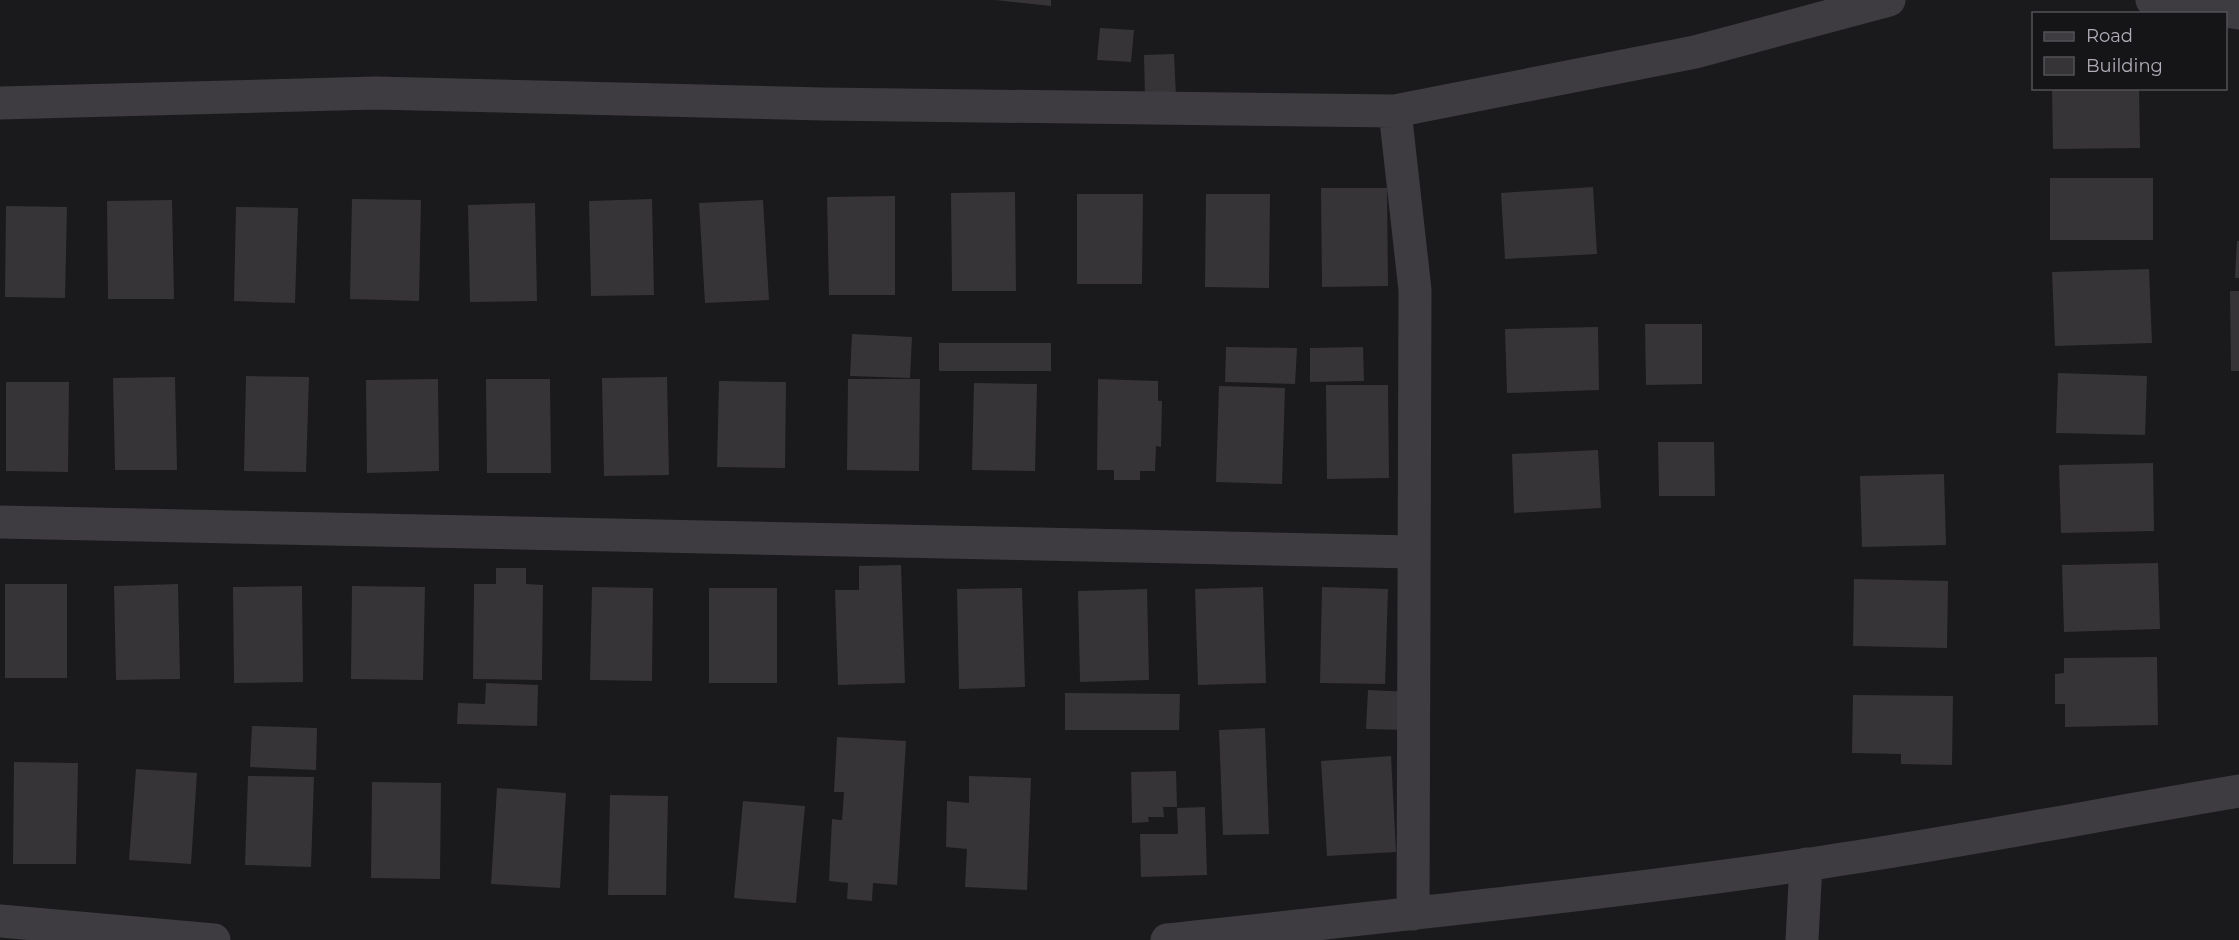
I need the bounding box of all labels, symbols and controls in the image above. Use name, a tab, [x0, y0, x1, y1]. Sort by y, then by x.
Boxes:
legend	[2032, 12, 2227, 90]
text: Road	[2086, 25, 2133, 47]
text: Building	[2086, 55, 2163, 77]

